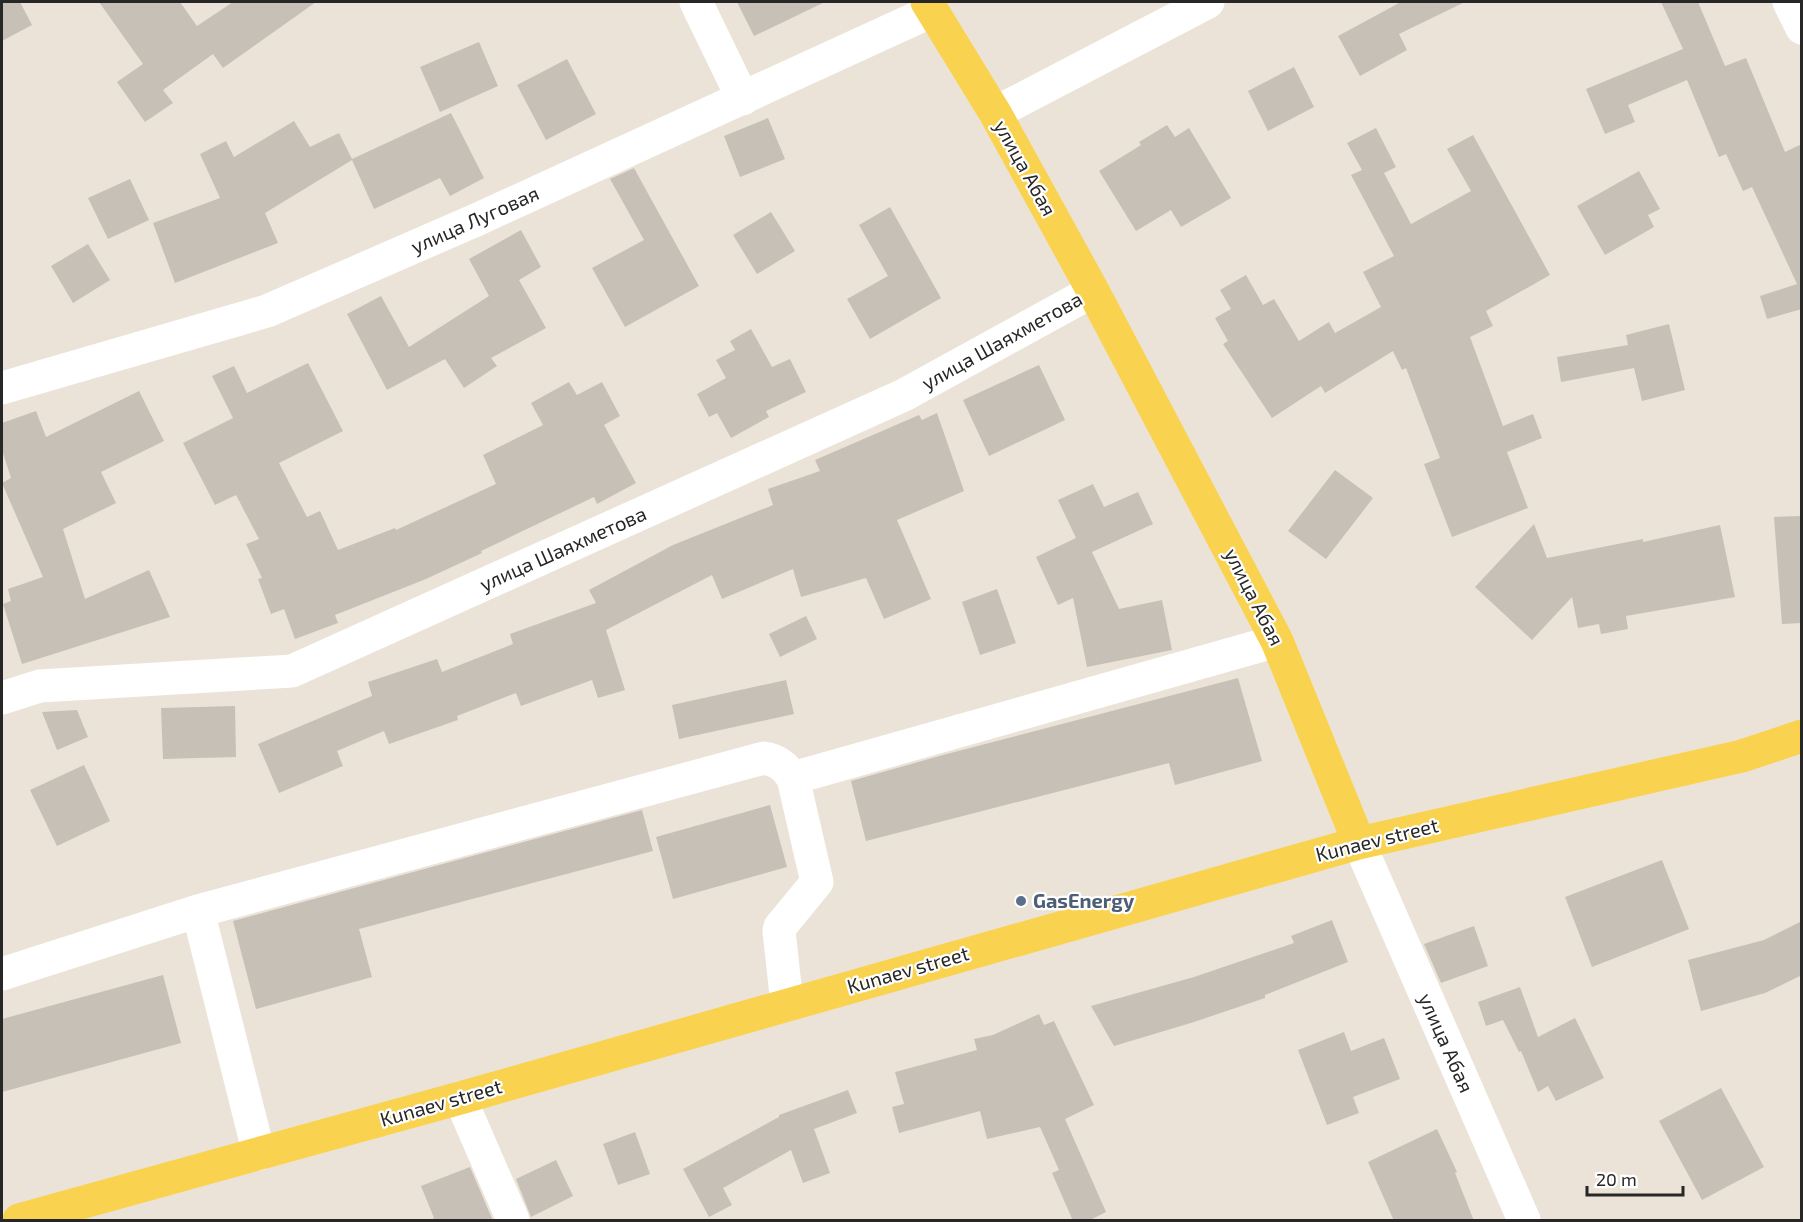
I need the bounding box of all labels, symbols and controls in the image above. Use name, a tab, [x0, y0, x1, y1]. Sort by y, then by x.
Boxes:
street label: улица Абая	[989, 115, 1062, 220]
street label: улица Луговая	[407, 180, 543, 259]
street label: улица Шаяхметова	[917, 286, 1086, 395]
street label: улица Шаяхметова	[476, 501, 650, 597]
street label: улица Абая	[1219, 544, 1290, 650]
street label: Kunaev street	[1313, 812, 1441, 866]
place label: GasEnergy	[1033, 888, 1135, 913]
marker: GasEnergy	[1014, 894, 1028, 908]
street label: Kunaev street	[844, 940, 972, 998]
street label: улица Абая	[1413, 989, 1479, 1096]
street label: Kunaev street	[377, 1073, 505, 1131]
scale bar	[1587, 1159, 1683, 1197]
text: 20 m	[1596, 1168, 1637, 1190]

